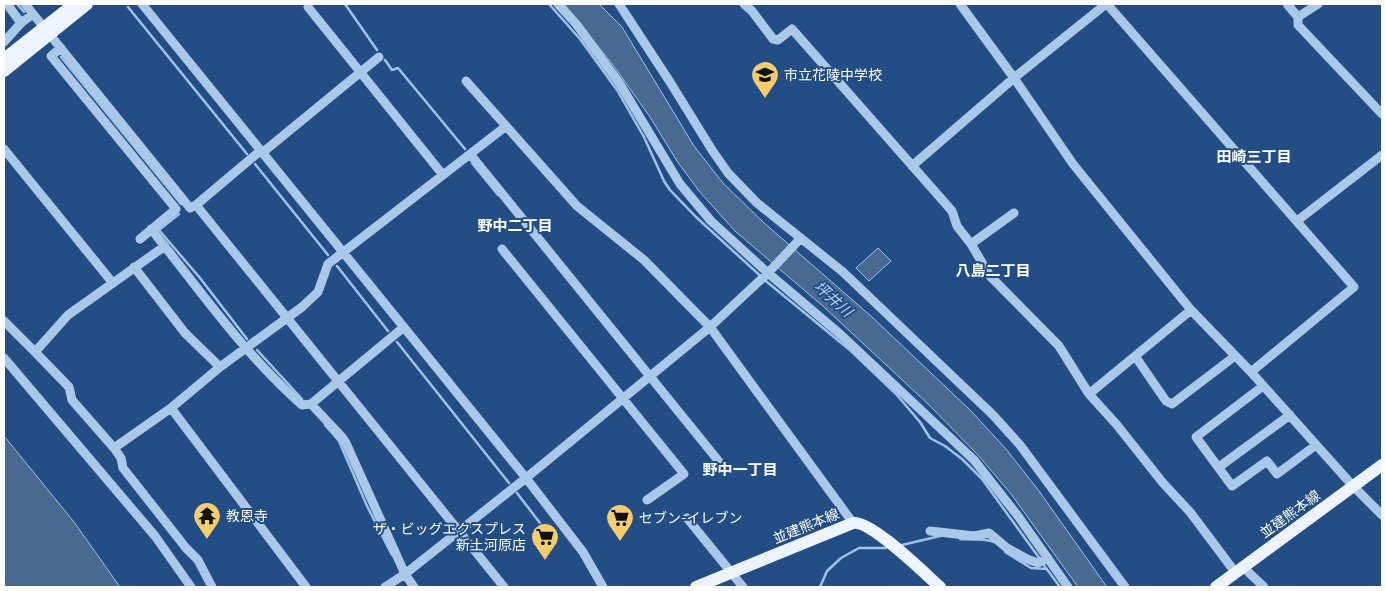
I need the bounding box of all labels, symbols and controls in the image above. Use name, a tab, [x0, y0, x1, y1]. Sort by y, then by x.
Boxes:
school or university icon: 市立花陵中学校	[750, 60, 780, 99]
place label: 市立花陵中学校	[784, 66, 882, 84]
district label: 田崎三丁目	[1216, 147, 1292, 166]
district label: 野中二丁目	[477, 216, 553, 235]
district label: 八島二丁目	[955, 261, 1031, 280]
water label: 坪井川	[810, 277, 858, 322]
district label: 野中一丁目	[702, 460, 778, 479]
street label: 並建熊本線	[1256, 486, 1324, 542]
temple icon: 教恩寺	[192, 501, 222, 540]
supermarket icon: セブン-イレブン	[605, 503, 635, 542]
street label: 並建熊本線	[770, 505, 842, 547]
place label: 教恩寺	[226, 507, 268, 525]
place label: セブン-イレブン	[639, 509, 742, 527]
place label: ザ・ビッグエクスプレス 新土河原店	[372, 520, 526, 554]
supermarket icon: ザ・ビッグエクスプレス 新土河原店	[530, 522, 560, 561]

